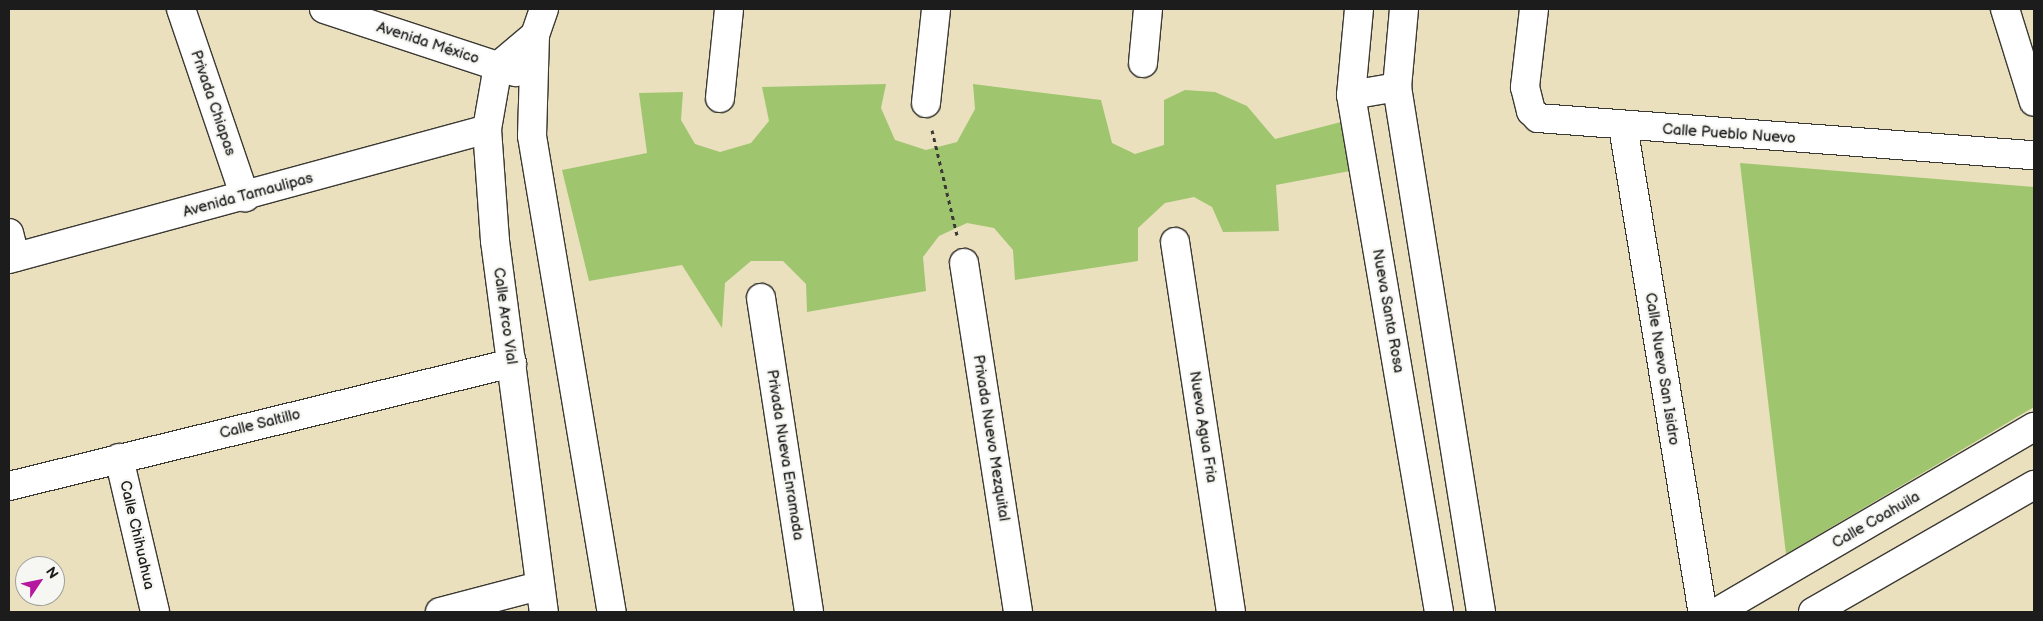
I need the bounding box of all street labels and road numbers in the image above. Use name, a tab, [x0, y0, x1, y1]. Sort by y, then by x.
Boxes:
street label: Avenida México	[375, 18, 481, 68]
street label: Privada Chiapas	[187, 48, 239, 158]
street label: Calle Pueblo Nuevo	[1662, 120, 1796, 148]
street label: Avenida Tamaulipas	[181, 169, 315, 221]
street label: Nueva Santa Rosa	[1368, 247, 1408, 375]
street label: Calle Arco Vial	[489, 266, 521, 366]
street label: Calle Nuevo San Isidro	[1641, 291, 1683, 447]
street label: Privada Nuevo Mezquital	[969, 354, 1013, 522]
street label: Privada Nueva Enramada	[763, 368, 807, 542]
street label: Nueva Agua Fria	[1185, 370, 1221, 484]
street label: Calle Saltillo	[218, 405, 302, 443]
street label: Calle Chihuahua	[116, 479, 158, 591]
street label: Calle Coahuila	[1829, 488, 1923, 552]

